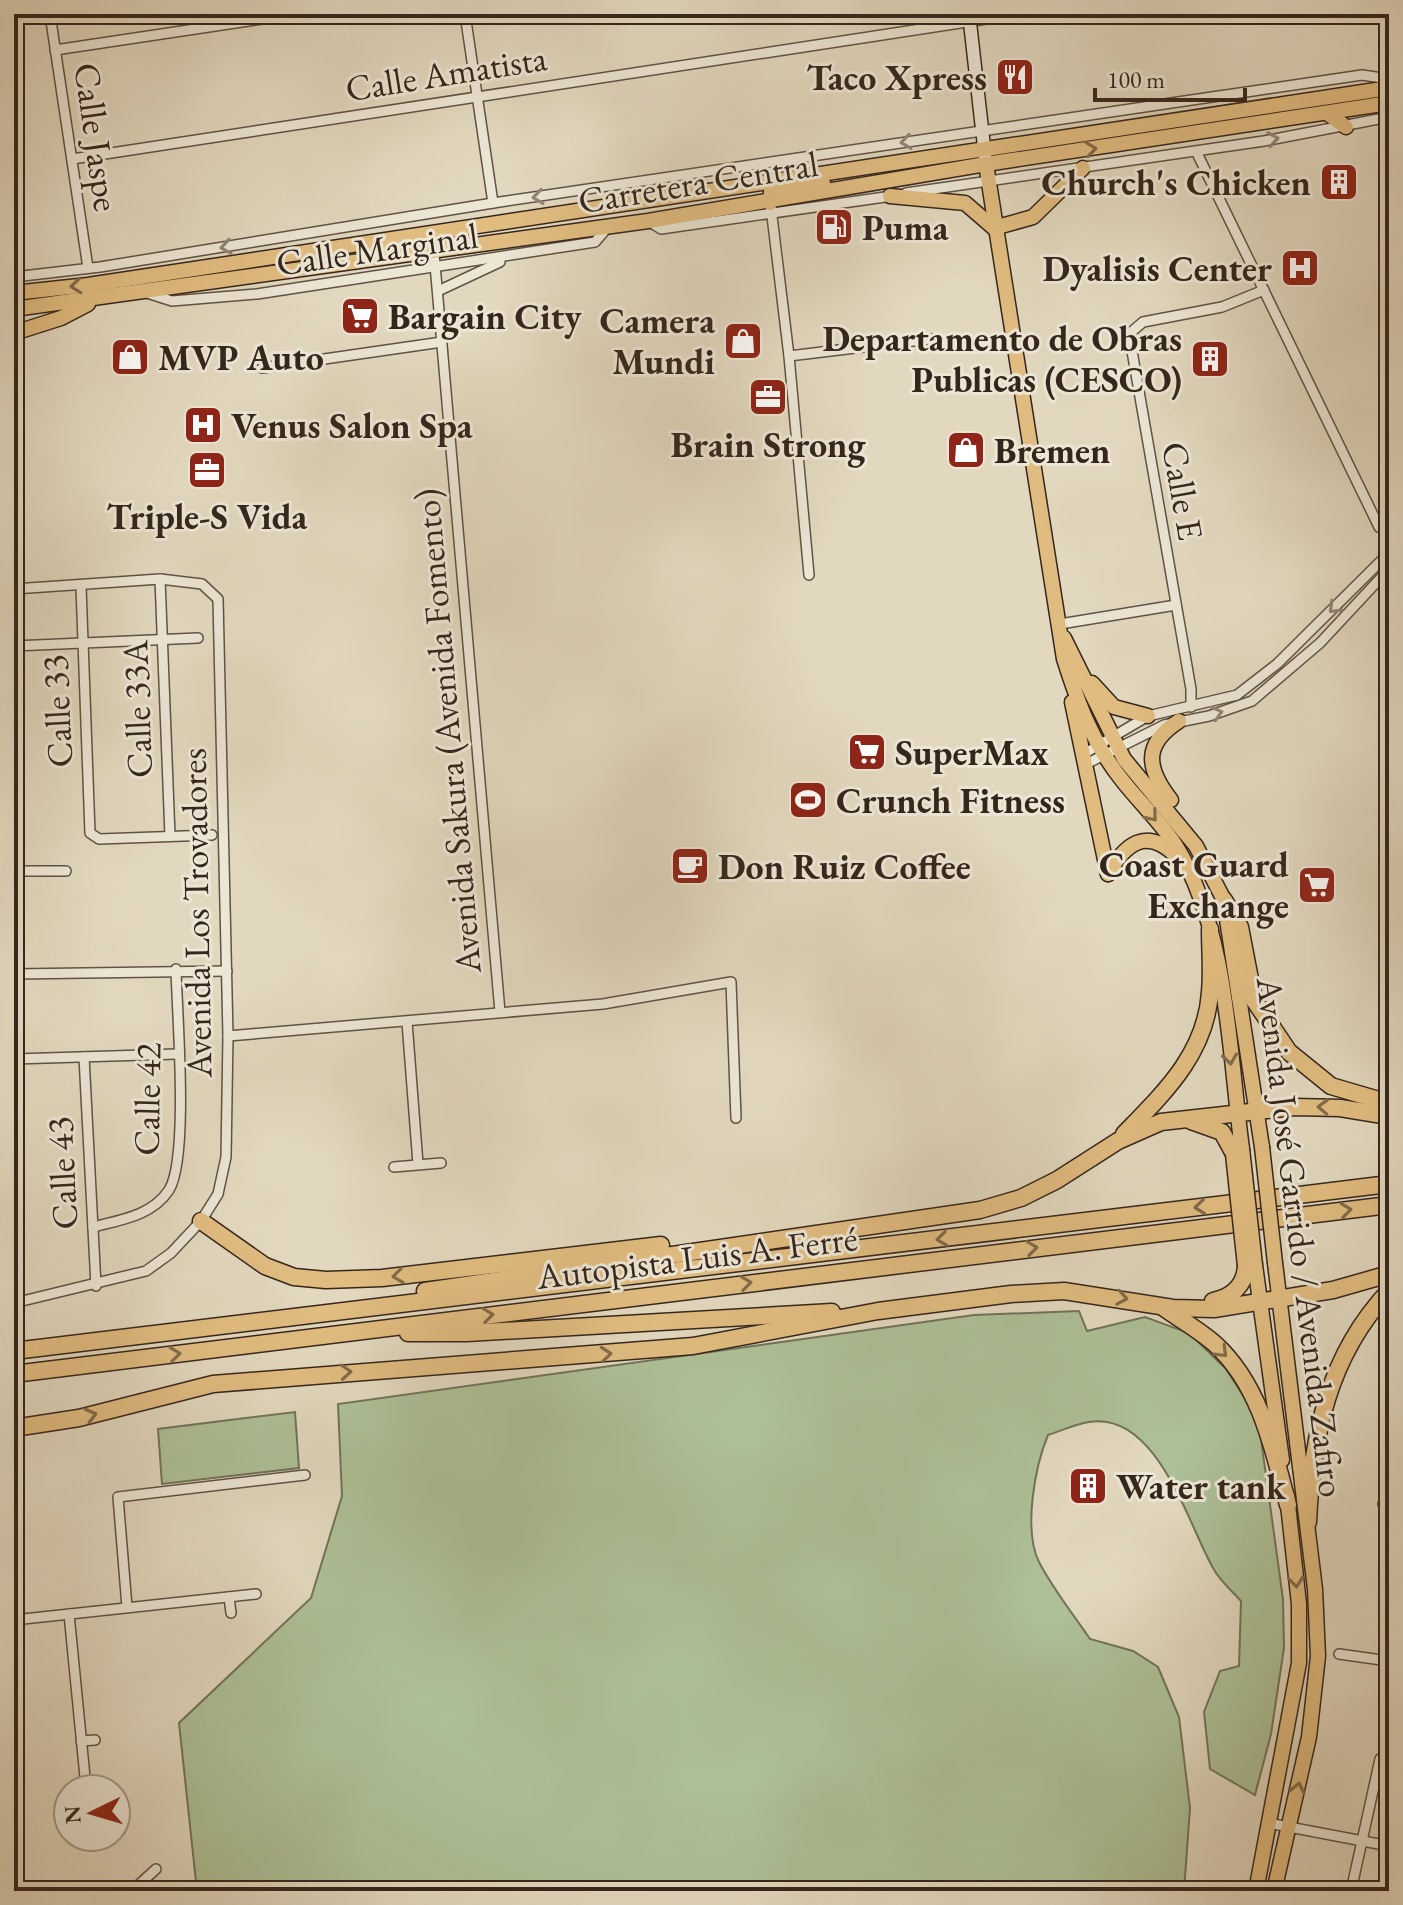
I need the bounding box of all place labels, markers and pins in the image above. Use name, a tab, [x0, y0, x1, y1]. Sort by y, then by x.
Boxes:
place label: Taco Xpress	[806, 54, 987, 101]
restaurant icon: Taco Xpress	[994, 56, 1036, 98]
place label: Church's Chicken	[1041, 159, 1311, 206]
building icon: Church's Chicken	[1318, 161, 1360, 203]
place label: Puma	[862, 204, 949, 251]
fuel station icon: Puma	[813, 206, 855, 248]
place label: Dyalisis Center	[1042, 245, 1272, 292]
hospital icon: Dyalisis Center	[1279, 247, 1321, 289]
place label: Bargain City	[388, 293, 582, 340]
supermarket icon: Bargain City	[339, 295, 381, 337]
place label: Camera Mundi	[599, 297, 715, 385]
place label: Departamento de Obras Publicas (CESCO)	[822, 315, 1182, 403]
shop icon: Camera Mundi	[722, 320, 764, 362]
place label: MVP Auto	[158, 334, 324, 381]
shop icon: MVP Auto	[109, 336, 151, 378]
building icon: Departamento de Obras Publicas (CESCO)	[1189, 338, 1231, 380]
office icon: Brain Strong	[747, 376, 789, 418]
place label: Venus Salon Spa	[231, 402, 473, 449]
hospital icon: Venus Salon Spa	[182, 404, 224, 446]
place label: Brain Strong	[671, 421, 866, 468]
place label: Bremen	[994, 427, 1110, 474]
shop icon: Bremen	[945, 429, 987, 471]
office icon: Triple-S Vida	[186, 449, 228, 491]
place label: Triple-S Vida	[107, 493, 308, 540]
place label: SuperMax	[895, 729, 1049, 776]
supermarket icon: SuperMax	[846, 731, 888, 773]
place label: Crunch Fitness	[836, 777, 1065, 824]
sports icon: Crunch Fitness	[787, 779, 829, 821]
place label: Coast Guard Exchange	[1099, 841, 1289, 929]
place label: Don Ruiz Coffee	[718, 843, 971, 890]
cafe icon: Don Ruiz Coffee	[669, 845, 711, 887]
supermarket icon: Coast Guard Exchange	[1296, 864, 1338, 906]
place label: Water tank	[1116, 1463, 1287, 1510]
building icon: Water tank	[1067, 1465, 1109, 1507]

